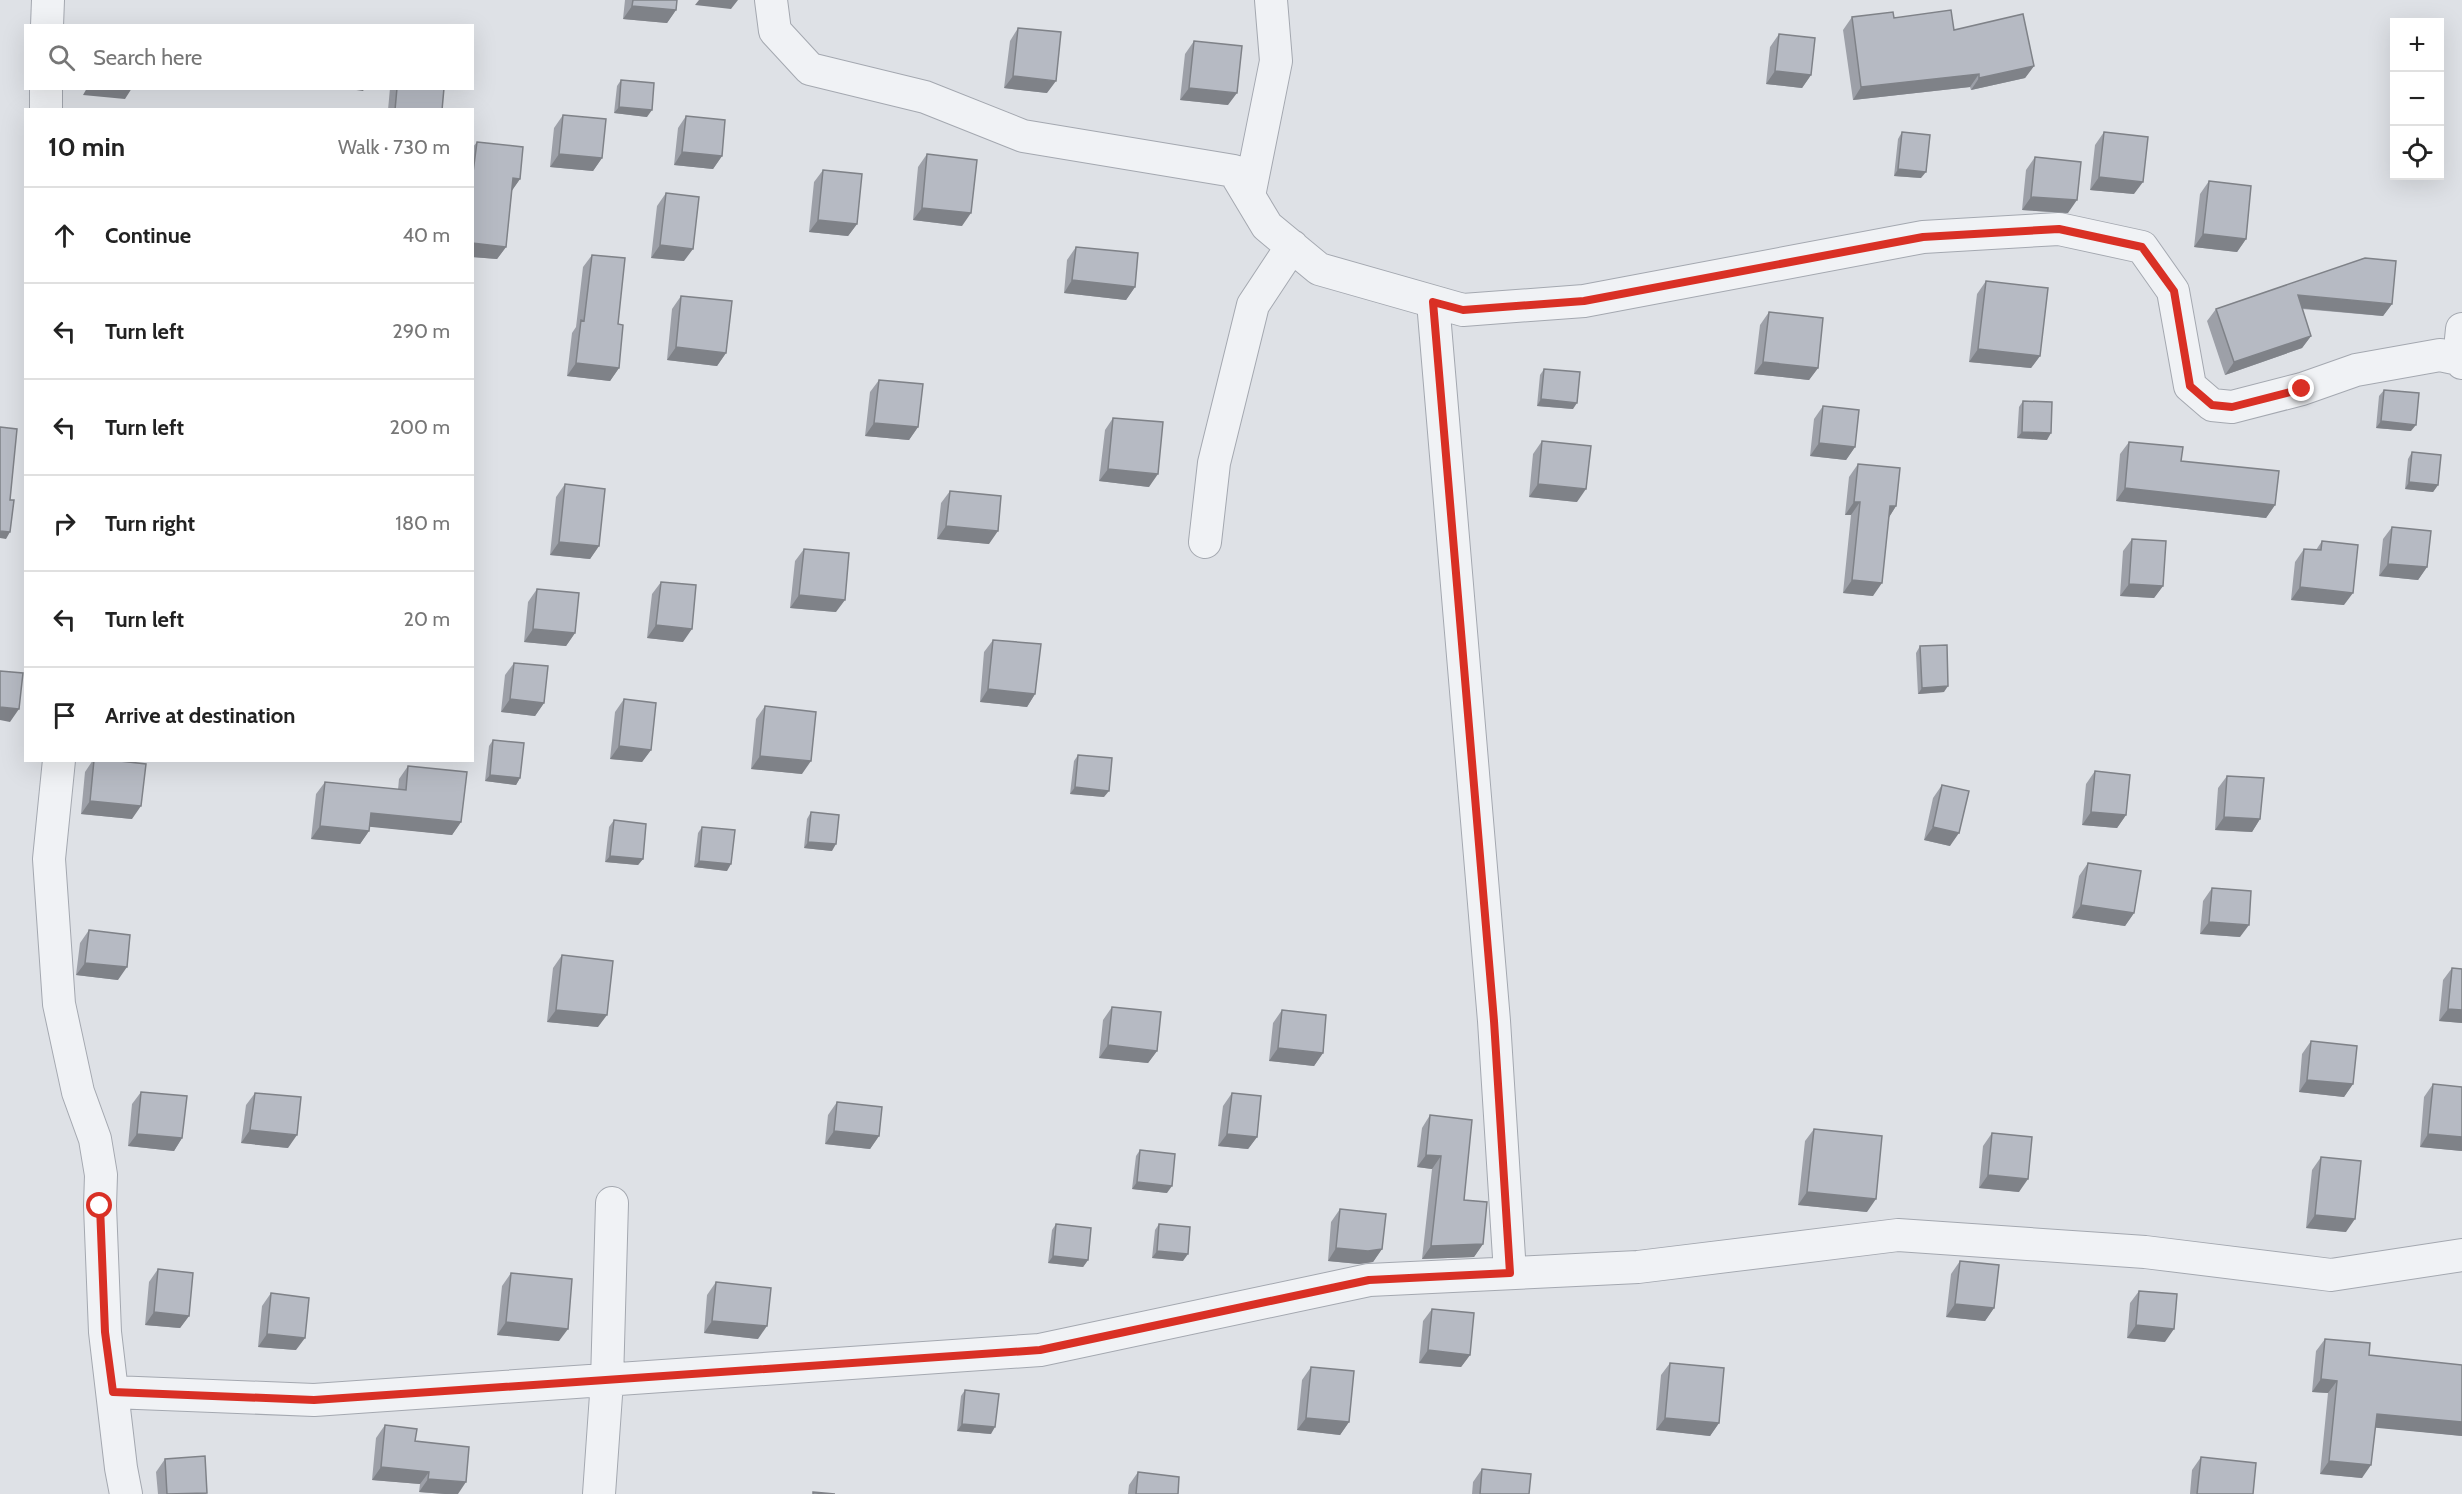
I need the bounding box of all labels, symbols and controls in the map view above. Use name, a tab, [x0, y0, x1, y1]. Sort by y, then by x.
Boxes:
map controls	[2390, 18, 2444, 180]
button: +	[2390, 18, 2444, 72]
search box	[24, 24, 474, 90]
icon: search	[45, 41, 78, 74]
text: Search here	[93, 44, 202, 71]
button: −	[2390, 72, 2444, 126]
button: locate	[2390, 126, 2444, 180]
text: 10 min	[48, 131, 125, 163]
text: Walk · 730 m	[338, 135, 450, 159]
icon: ahead	[48, 219, 81, 252]
text: Continue	[105, 222, 191, 249]
text: 40 m	[402, 223, 450, 247]
icon: left	[48, 315, 81, 348]
text: Turn left	[105, 318, 184, 345]
text: 290 m	[392, 319, 450, 343]
route end	[2288, 375, 2314, 401]
icon: left	[48, 411, 81, 444]
text: Turn left	[105, 414, 184, 441]
text: 200 m	[390, 415, 450, 439]
icon: right	[48, 507, 81, 540]
text: Turn right	[105, 510, 195, 537]
text: 180 m	[395, 511, 450, 535]
icon: left	[48, 603, 81, 636]
text: Turn left	[105, 606, 184, 633]
text: 20 m	[404, 607, 450, 631]
icon: arrive	[48, 699, 81, 732]
text: Arrive at destination	[105, 702, 295, 729]
route start	[86, 1192, 112, 1218]

